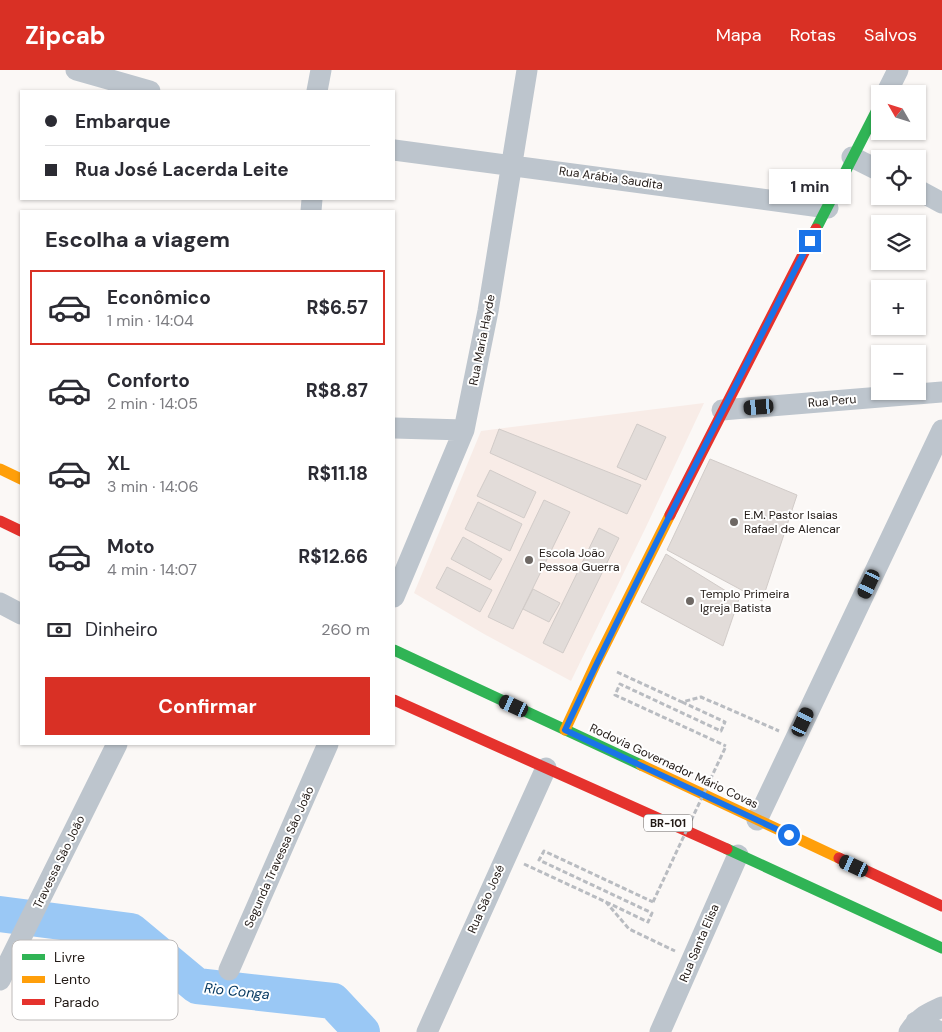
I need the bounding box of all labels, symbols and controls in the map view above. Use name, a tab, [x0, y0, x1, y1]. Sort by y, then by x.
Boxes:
text: Zipcab	[25, 20, 106, 51]
text: Mapa	[716, 23, 762, 47]
text: Rotas	[790, 23, 836, 47]
text: Salvos	[864, 23, 917, 47]
north arrow	[871, 85, 926, 140]
map controls	[871, 85, 926, 400]
text: Embarque	[75, 109, 171, 134]
button: locate	[871, 150, 926, 205]
text: Rua José Lacerda Leite	[75, 157, 289, 182]
street label: Rua Arábia Saudita	[558, 163, 664, 193]
callout: 1 min	[769, 169, 851, 204]
text: 1 min	[791, 176, 829, 197]
button: layers	[871, 215, 926, 270]
text: Escolha a viagem	[45, 225, 230, 254]
route end	[799, 230, 821, 252]
button: +	[871, 280, 926, 335]
icon: car	[47, 285, 92, 330]
text: Econômico	[107, 285, 211, 310]
street label: Rua Maria Hayde	[465, 293, 499, 387]
text: R$6.57	[306, 295, 368, 320]
text: 1 min · 14:04	[107, 310, 194, 331]
button: −	[871, 345, 926, 400]
icon: car	[47, 368, 92, 413]
text: Conforto	[107, 368, 190, 393]
text: R$8.87	[306, 378, 368, 403]
street label: Rua Peru	[807, 391, 857, 411]
text: 2 min · 14:05	[107, 393, 198, 414]
car	[743, 398, 774, 416]
icon: car	[47, 451, 92, 496]
text: XL	[107, 451, 130, 476]
text: R$11.18	[308, 461, 368, 486]
text: 3 min · 14:06	[107, 476, 199, 497]
place label: E.M. Pastor Isaias Rafael de Alencar	[744, 507, 841, 537]
marker: E.M. Pastor Isaias Rafael de Alencar	[728, 516, 740, 528]
icon: car	[47, 534, 92, 579]
text: Moto	[107, 534, 155, 559]
text: R$12.66	[298, 544, 368, 569]
place label: Escola João Pessoa Guerra	[539, 545, 620, 575]
marker: Escola João Pessoa Guerra	[523, 554, 535, 566]
text: 4 min · 14:07	[107, 559, 197, 580]
car	[855, 567, 882, 601]
place label: Templo Primeira Igreja Batista	[700, 586, 789, 616]
marker: Templo Primeira Igreja Batista	[684, 595, 696, 607]
icon: cash	[45, 616, 73, 644]
text: Dinheiro	[85, 617, 158, 642]
text: 260 m	[321, 619, 370, 640]
button: Confirmar	[45, 677, 370, 735]
car	[497, 693, 530, 719]
car	[789, 705, 816, 739]
street label: Rodovia Governador Mário Covas	[587, 720, 761, 812]
street label: Segunda Travessa São João	[240, 784, 318, 930]
street label: Travessa São João	[29, 813, 89, 911]
road number: BR-101	[644, 814, 692, 831]
route start	[778, 824, 800, 846]
car	[837, 853, 870, 879]
street label: Rua São José	[464, 862, 508, 936]
street label: Rua Santa Elisa	[675, 901, 723, 985]
legend	[12, 940, 178, 1020]
text: Livre	[54, 948, 85, 966]
text: Lento	[54, 970, 91, 988]
water label: Rio Conga	[203, 979, 271, 1003]
text: Parado	[54, 993, 99, 1011]

